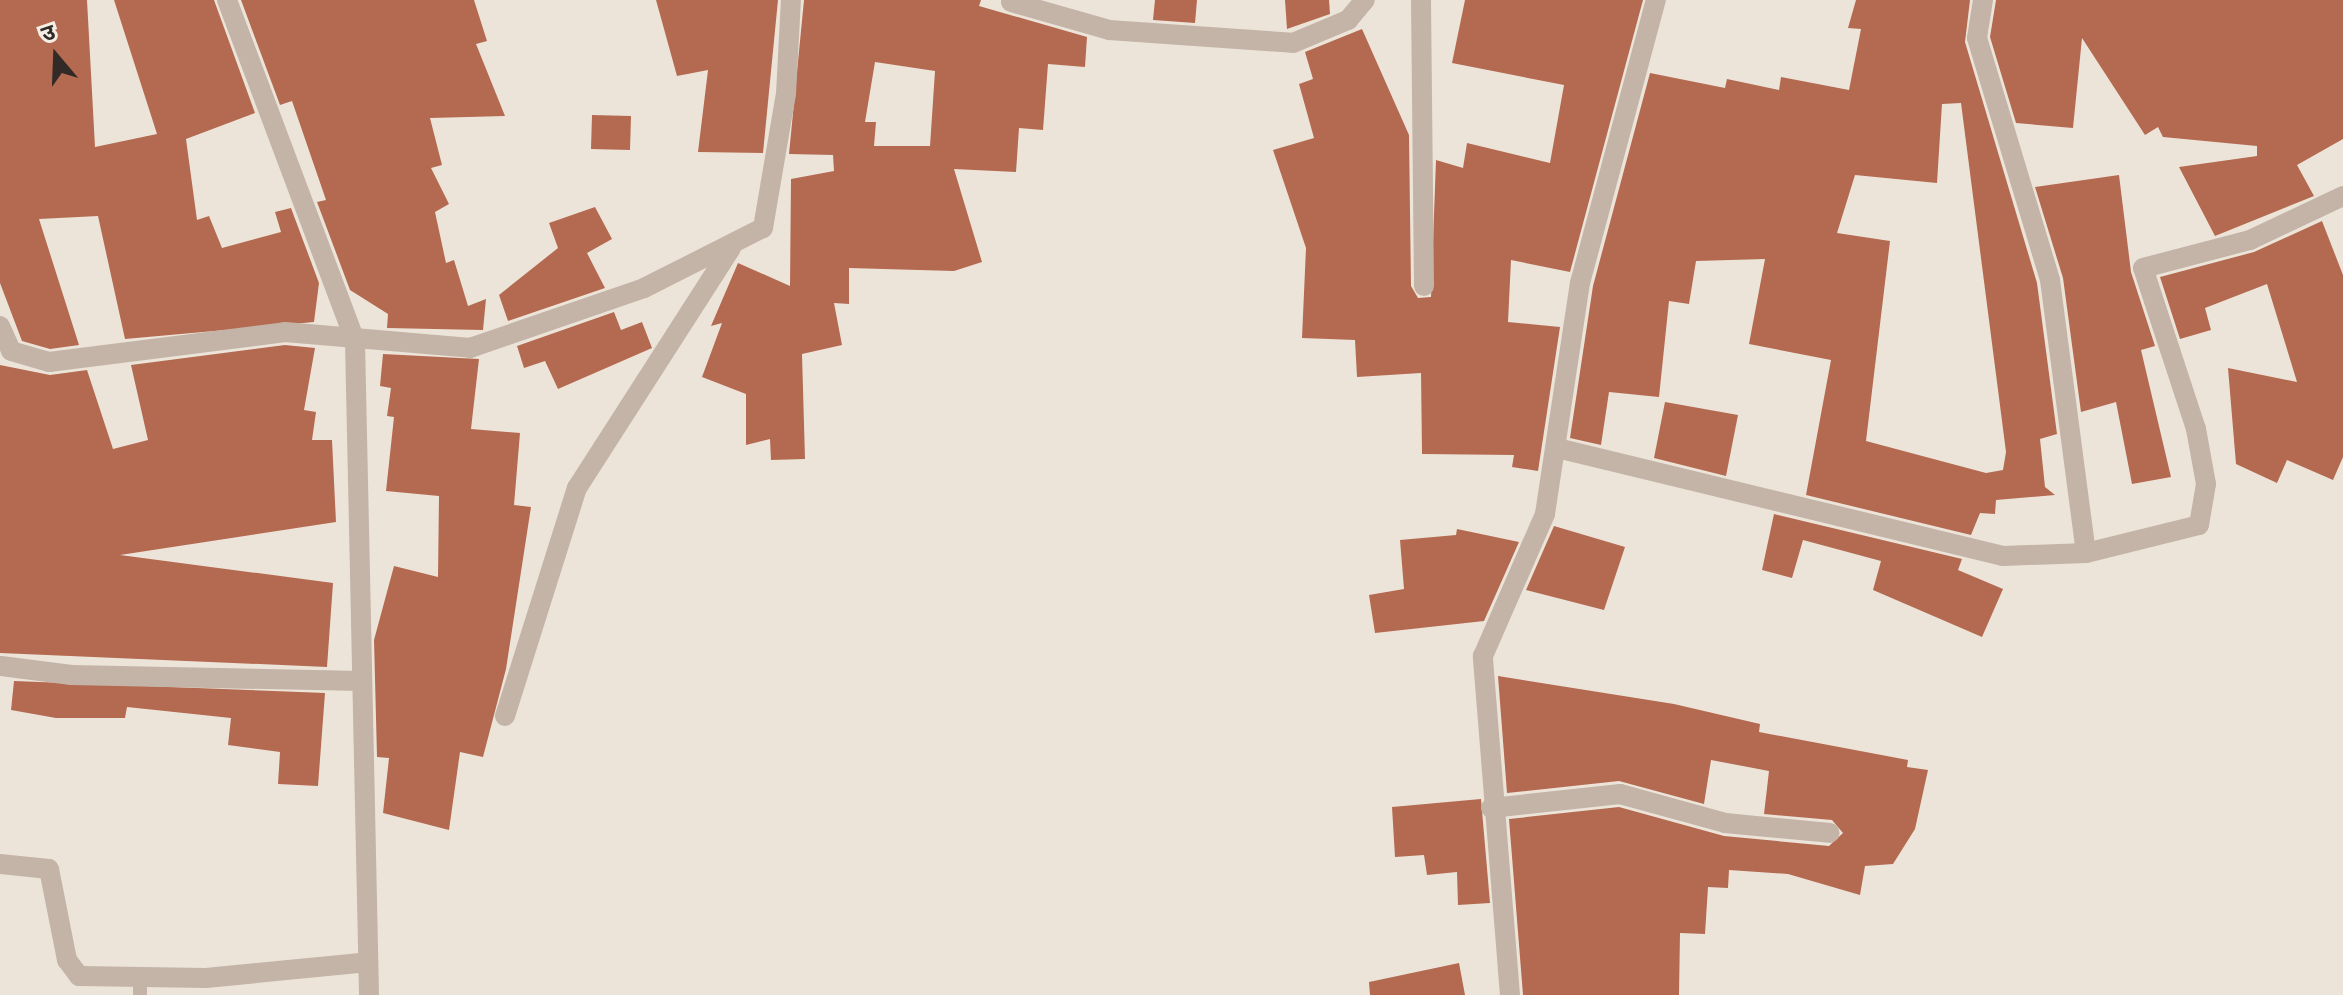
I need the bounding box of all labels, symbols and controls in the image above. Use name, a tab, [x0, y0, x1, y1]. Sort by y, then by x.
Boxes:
north arrow	[16, 16, 96, 96]
text: उ	[38, 19, 58, 47]

